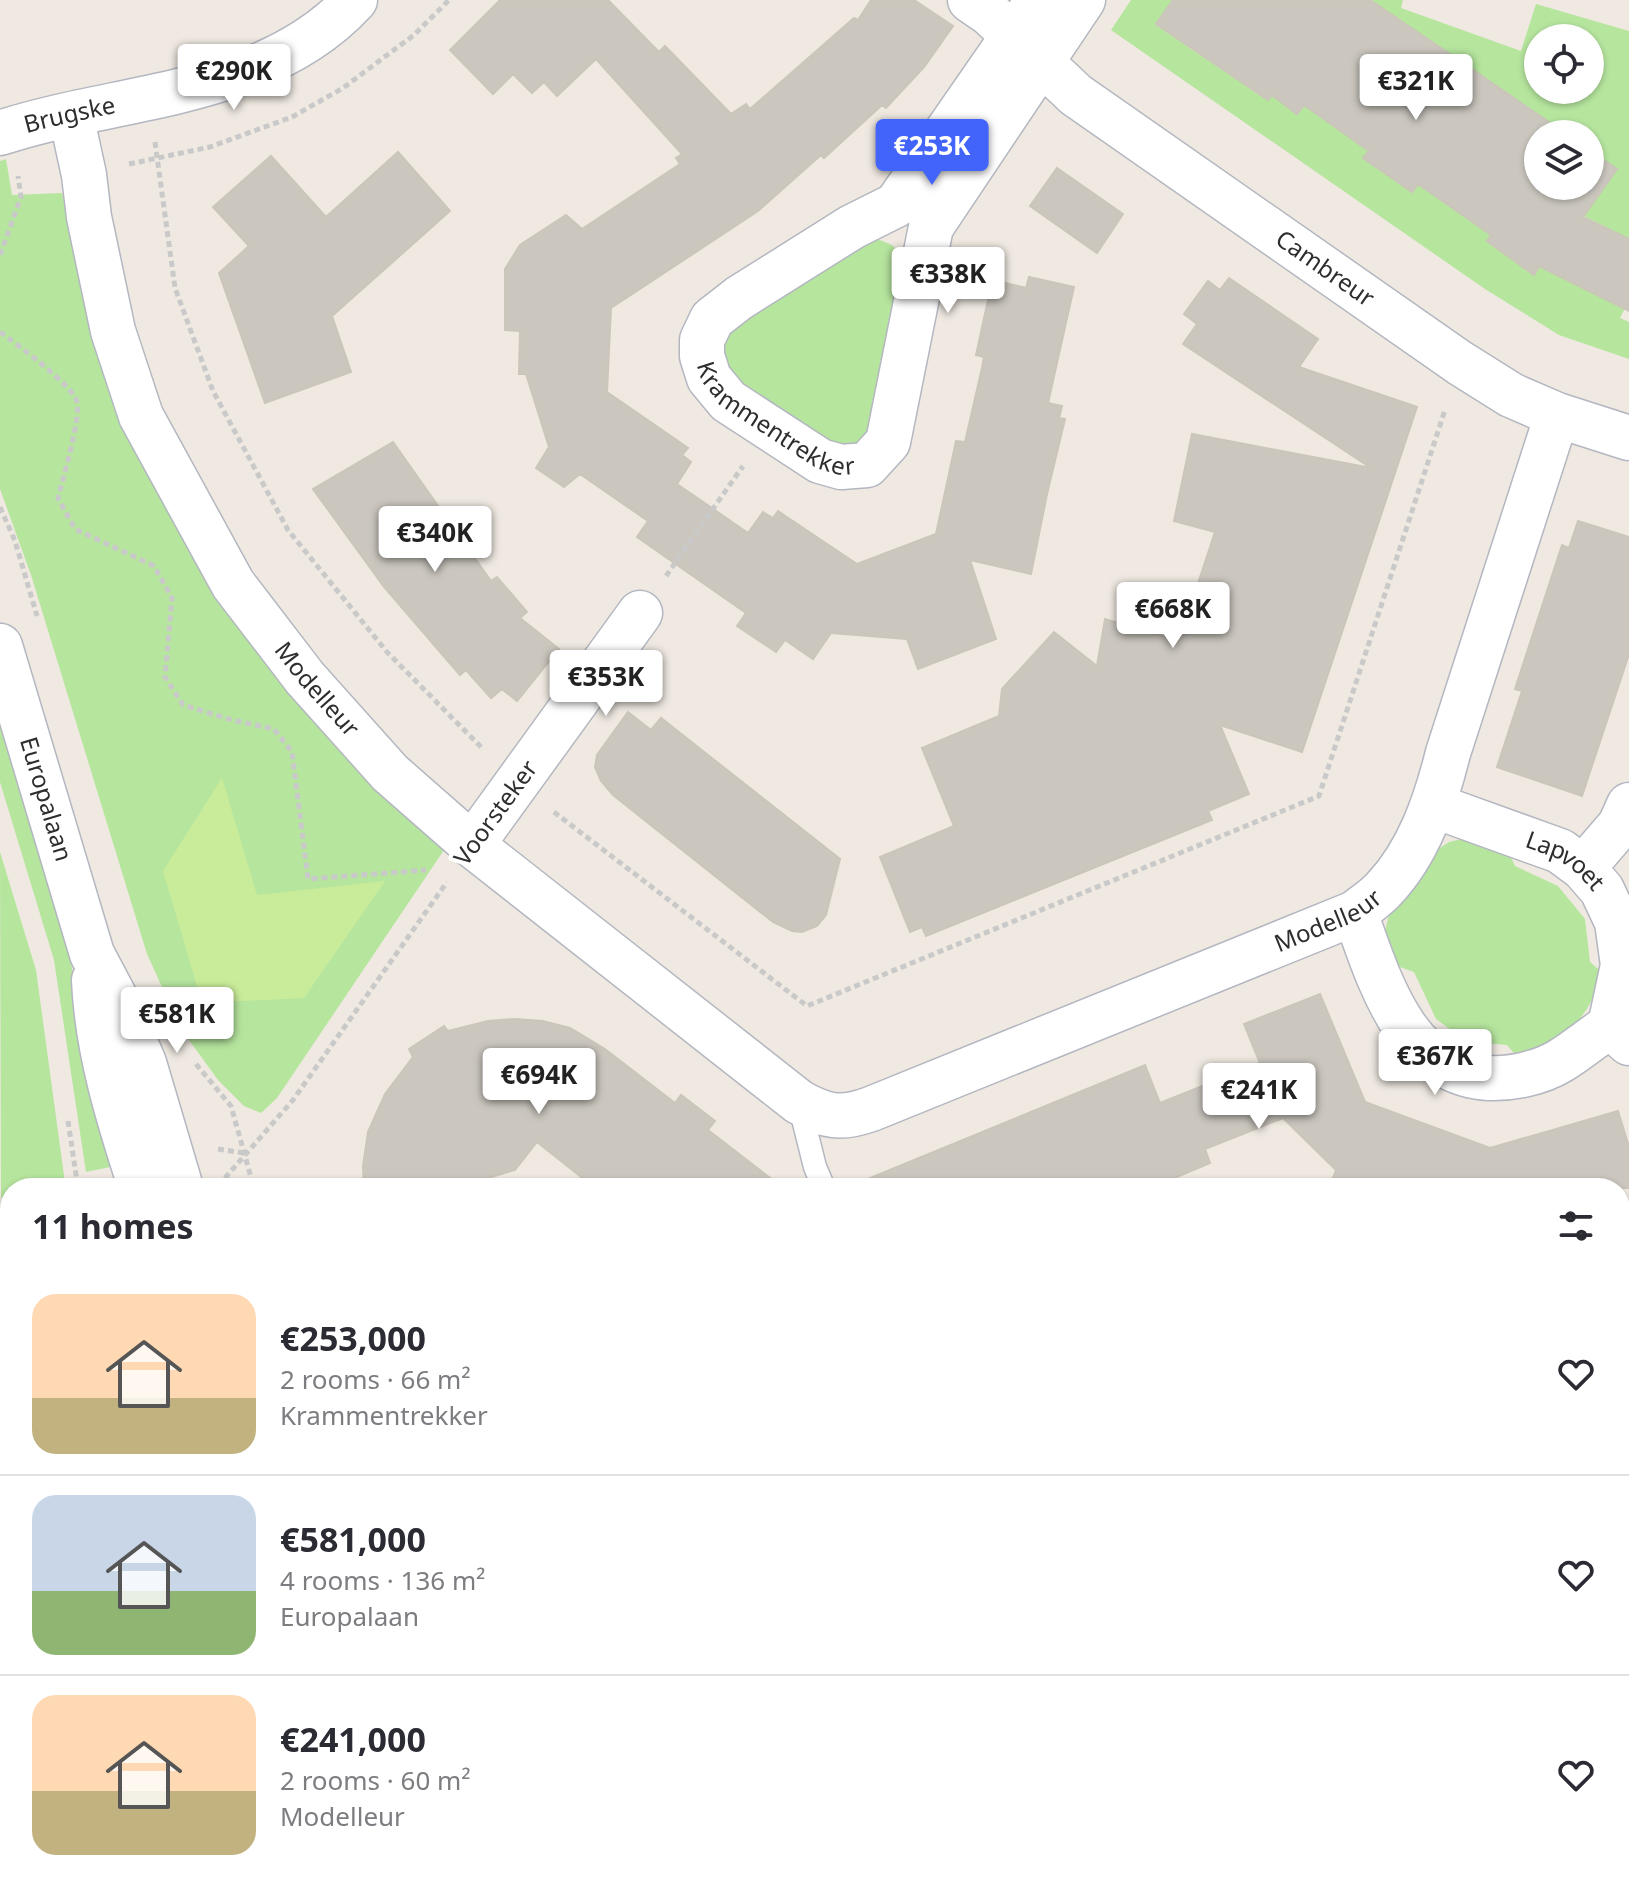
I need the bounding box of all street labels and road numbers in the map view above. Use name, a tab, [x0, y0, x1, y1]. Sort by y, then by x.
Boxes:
street label: Brugske	[20, 87, 118, 140]
street label: Cambreur	[1270, 221, 1382, 314]
street label: Krammentrekker	[690, 357, 856, 482]
street label: Modelleur	[268, 634, 368, 743]
street label: Europalaan	[13, 733, 81, 865]
street label: Voorsteker	[445, 753, 544, 872]
street label: Lapvoet	[1522, 822, 1613, 897]
street label: Modelleur	[1269, 881, 1388, 959]

